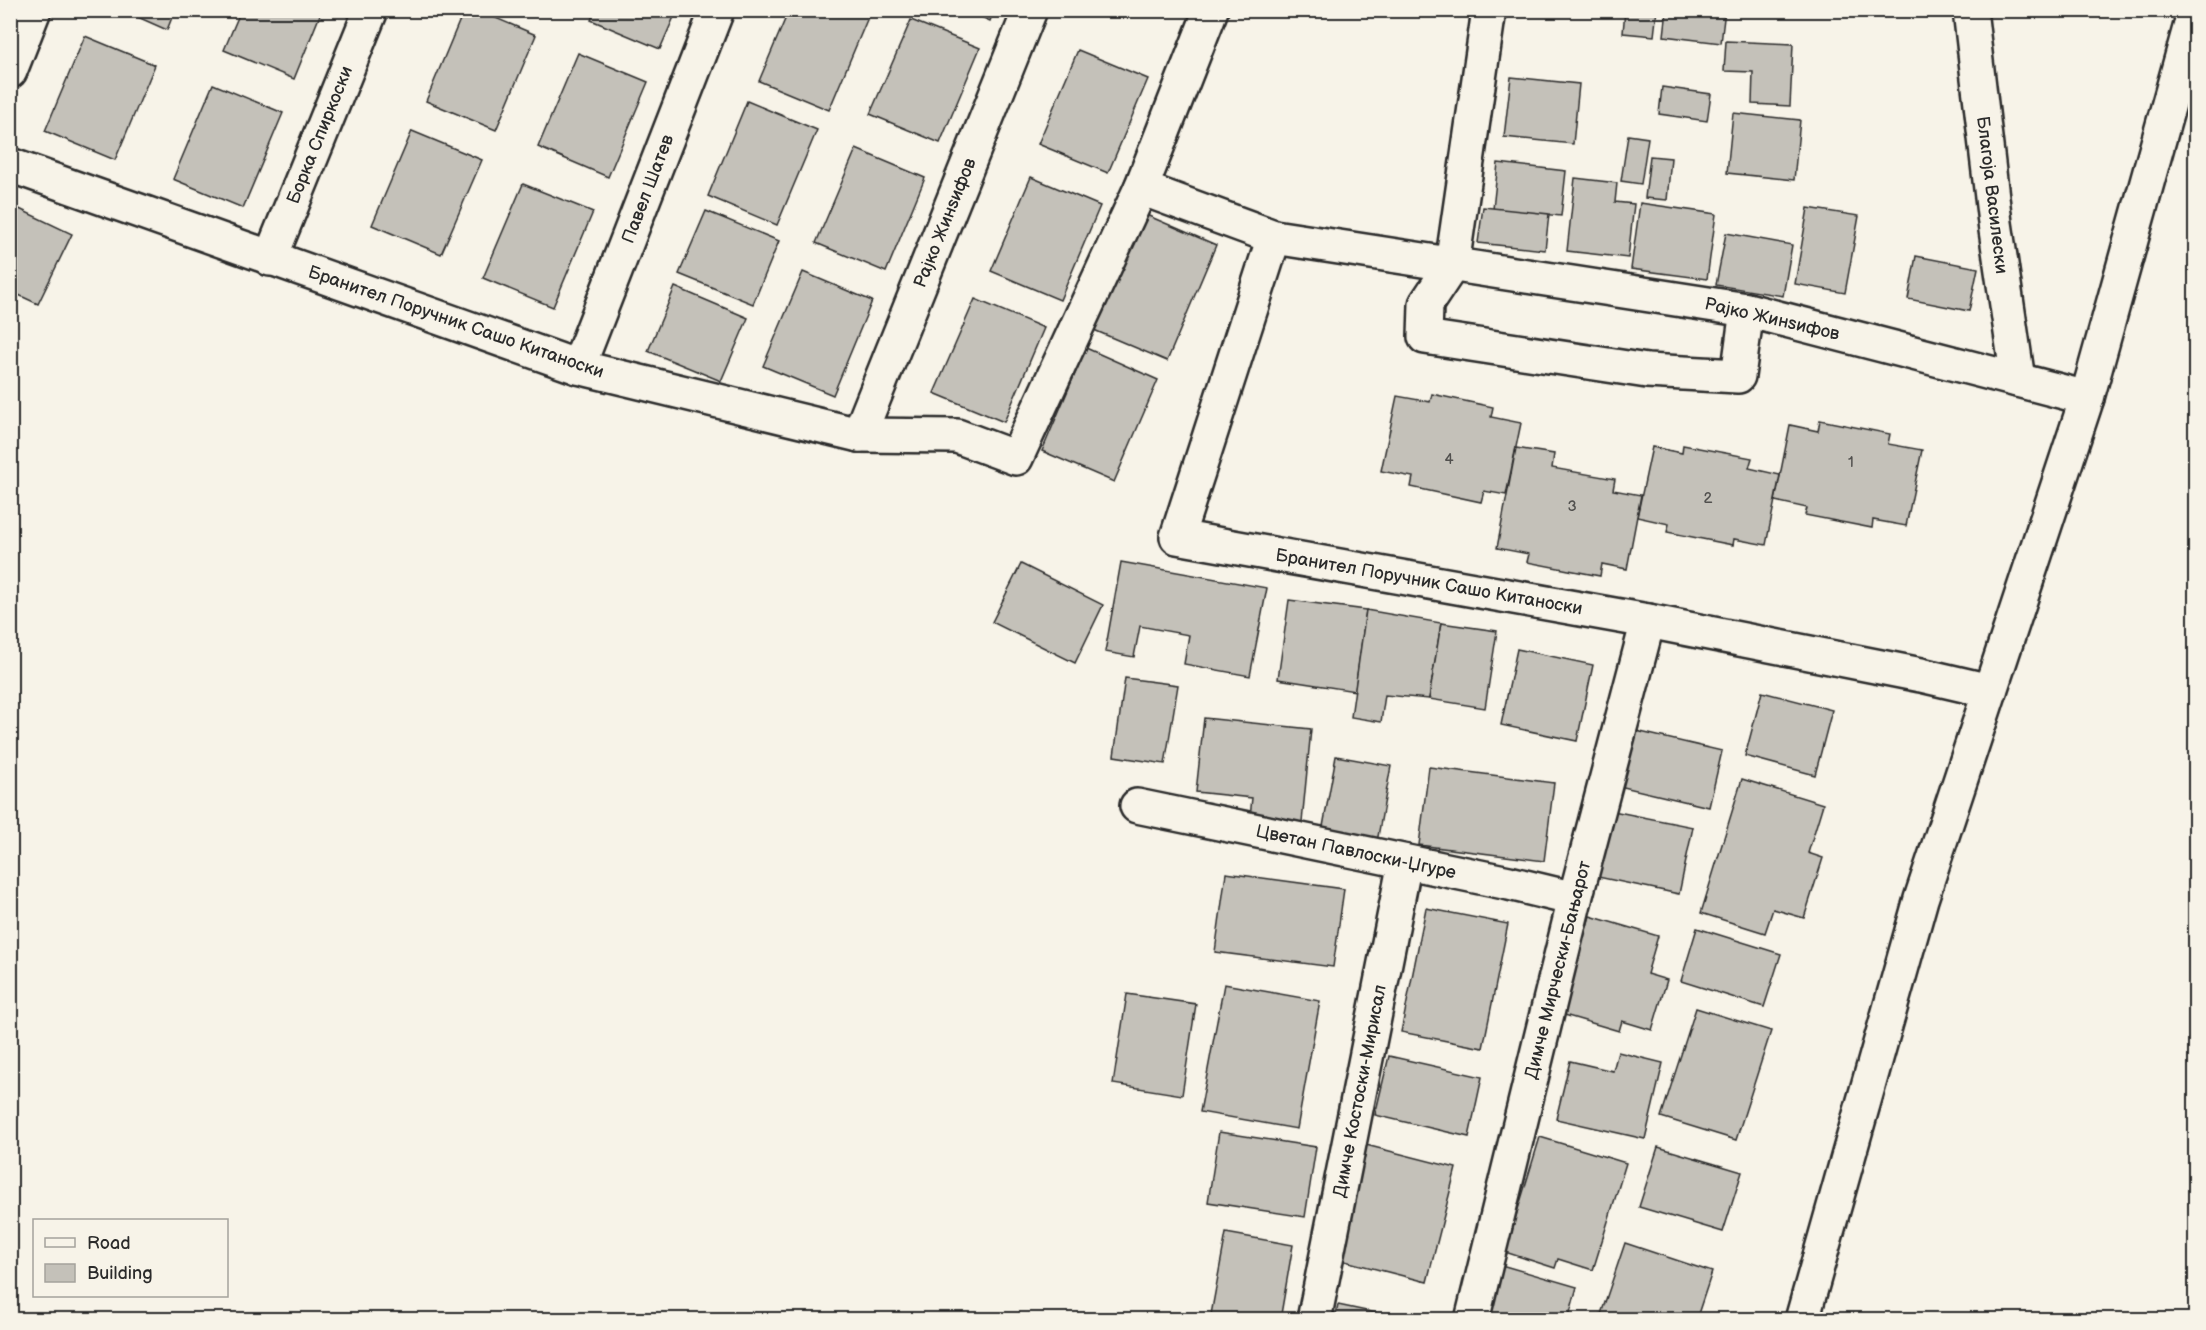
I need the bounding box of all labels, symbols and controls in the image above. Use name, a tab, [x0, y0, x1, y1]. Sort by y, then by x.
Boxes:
street label: Борка Спиркоски	[283, 63, 357, 207]
street label: Благоја Василески	[1972, 115, 2012, 275]
street label: Павел Шатев	[618, 131, 679, 246]
street label: Рајко Жинѕифов	[909, 155, 981, 291]
street label: Бранител Поручник Сашо Китаноски	[305, 261, 607, 383]
street label: Рајко Жинѕифов	[1702, 293, 1842, 345]
house number: 4	[1444, 450, 1454, 469]
house number: 1	[1848, 453, 1854, 472]
house number: 2	[1704, 489, 1713, 508]
house number: 3	[1567, 497, 1577, 516]
street label: Бранител Поручник Сашо Китаноски	[1274, 545, 1584, 619]
street label: Цветан Павлоски-Џгуре	[1254, 821, 1458, 883]
street label: Димче Мирчески-Бањарот	[1521, 858, 1595, 1081]
street label: Димче Костоски-Мирисал	[1329, 983, 1391, 1199]
legend	[33, 1219, 228, 1297]
text: Road	[87, 1233, 131, 1254]
text: Building	[87, 1263, 153, 1284]

